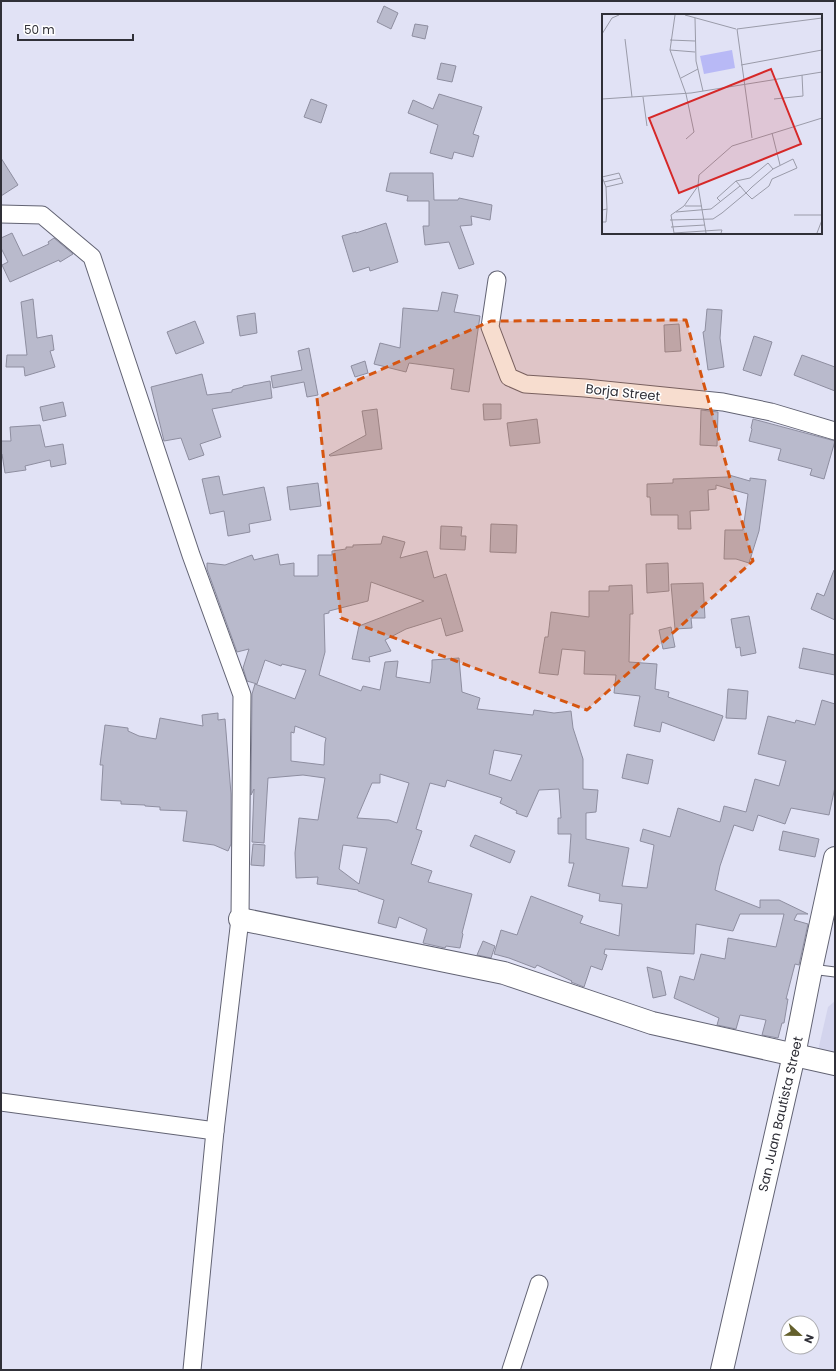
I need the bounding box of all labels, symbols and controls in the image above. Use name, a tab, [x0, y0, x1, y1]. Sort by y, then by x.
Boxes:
inset map	[602, 14, 822, 234]
scale bar	[18, 16, 133, 42]
text: 50 m	[24, 21, 55, 38]
street label: Borja Street	[585, 379, 661, 406]
street label: San Juan Bautista Street	[753, 1034, 808, 1194]
north arrow	[780, 1315, 820, 1355]
text: N	[800, 1332, 818, 1346]

